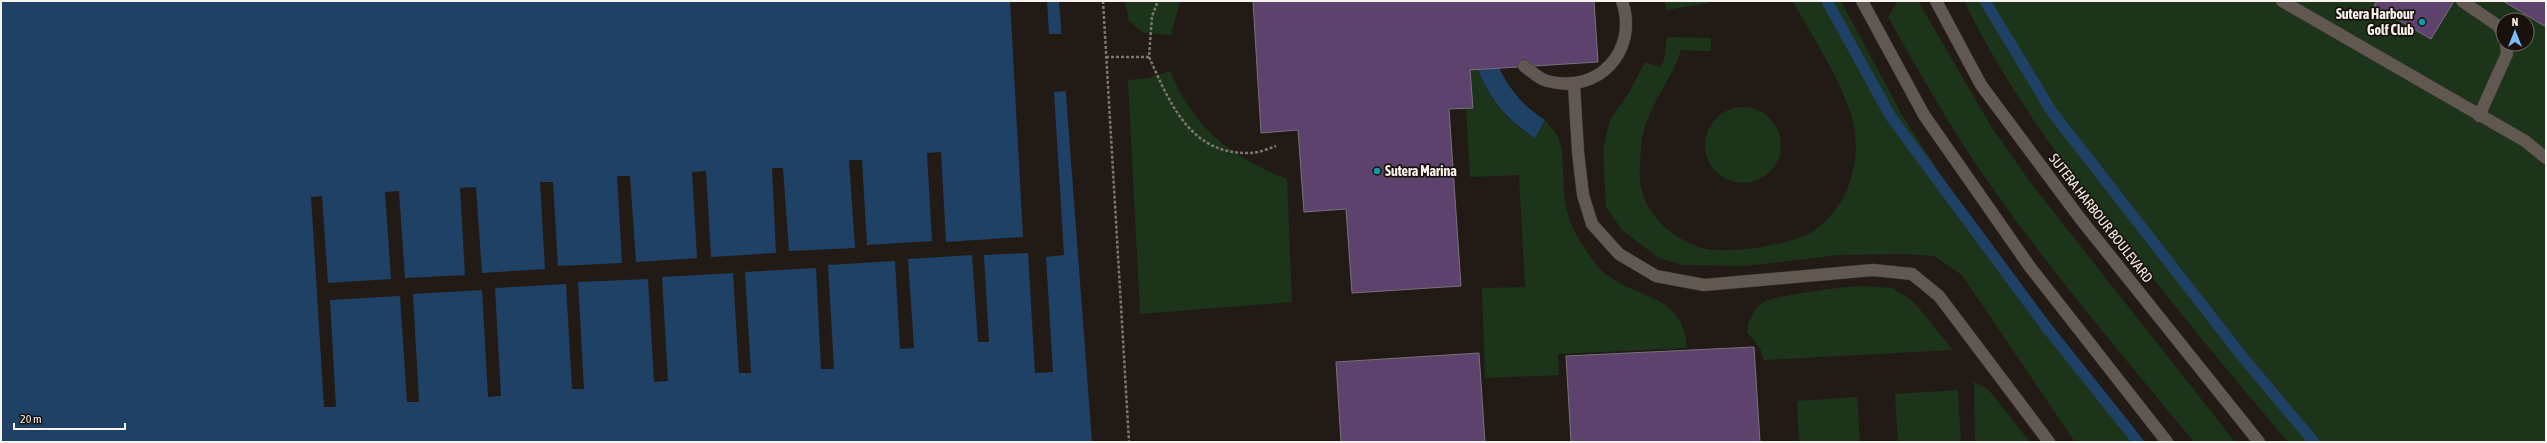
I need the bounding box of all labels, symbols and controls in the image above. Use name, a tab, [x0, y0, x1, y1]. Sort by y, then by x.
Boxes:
place label: Sutera Harbour Golf Club	[2336, 6, 2415, 38]
north arrow	[2495, 12, 2535, 52]
text: N	[2512, 16, 2518, 28]
marker: Sutera Harbour Golf Club	[2417, 17, 2427, 27]
street label: SUTERA HARBOUR BOULEVARD	[2046, 151, 2156, 286]
place label: Sutera Marina	[1385, 163, 1457, 179]
marker: Sutera Marina	[1372, 166, 1382, 176]
scale bar	[14, 405, 125, 431]
text: 20 m	[20, 412, 42, 426]

